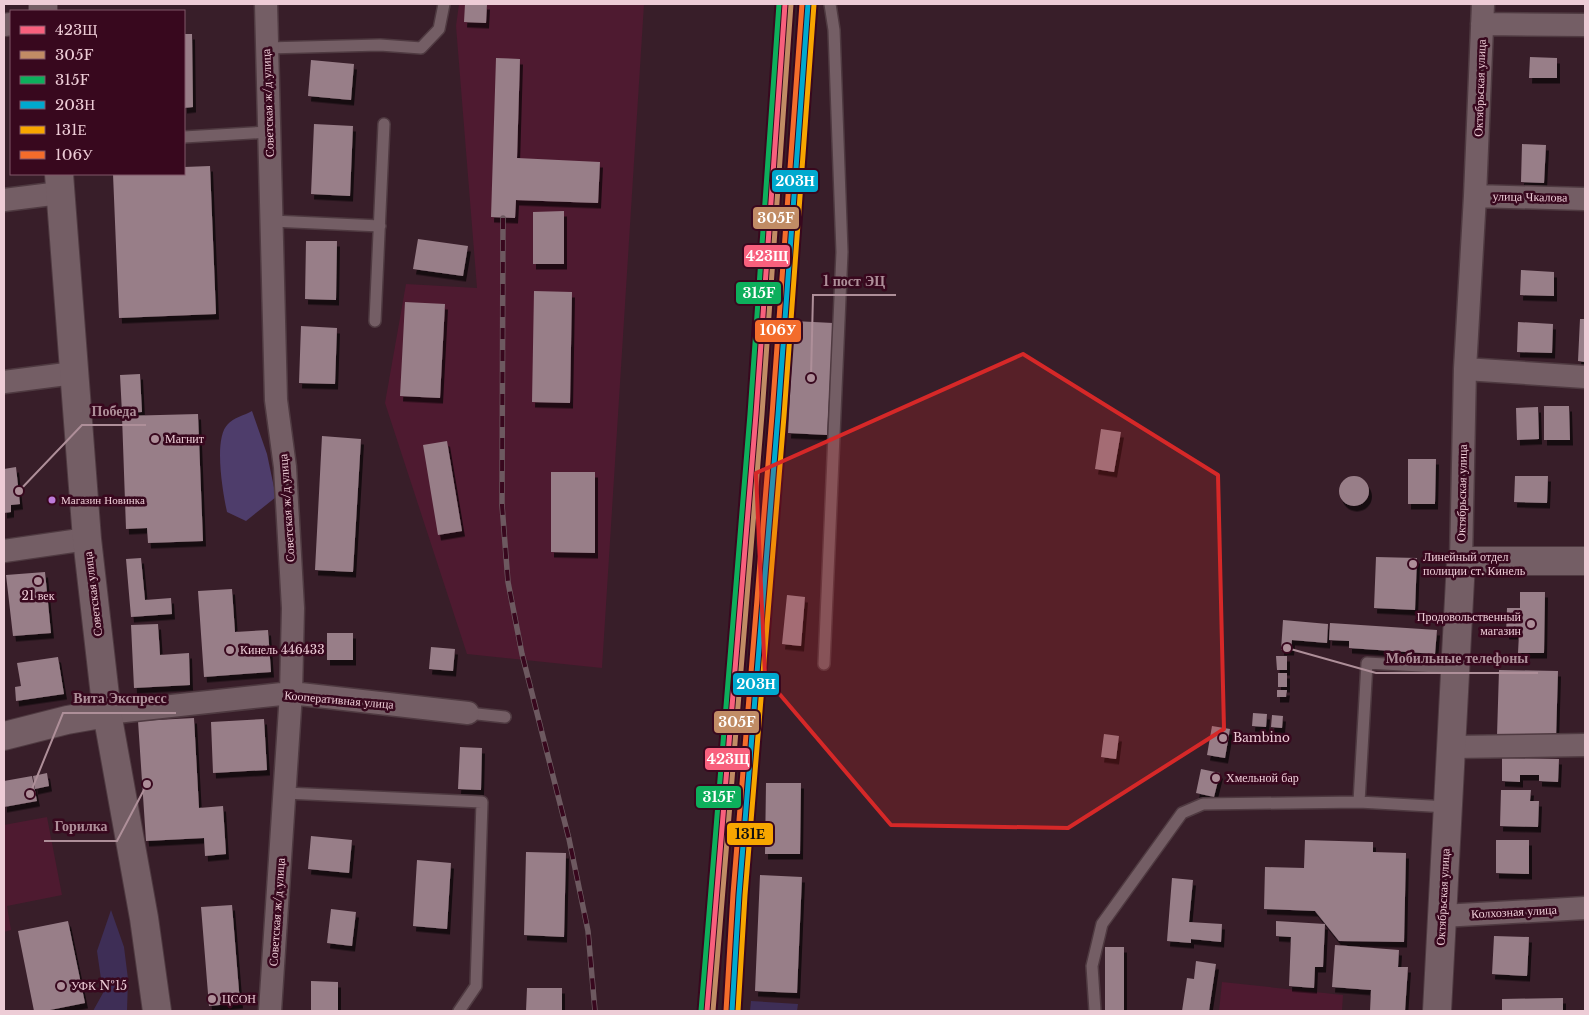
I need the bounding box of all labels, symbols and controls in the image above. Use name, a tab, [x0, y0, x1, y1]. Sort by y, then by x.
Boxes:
legend	[10, 10, 185, 175]
text: 423Щ	[55, 20, 97, 39]
street label: Октябрьская улица	[1470, 38, 1489, 137]
text: 305F	[55, 45, 94, 64]
street label: Советская ж/д улица	[258, 48, 277, 158]
text: 315F	[55, 70, 90, 89]
text: 203Н	[55, 95, 95, 114]
text: 131Е	[55, 120, 87, 139]
text: 106У	[55, 145, 93, 164]
line badge: 203Н	[771, 169, 819, 193]
text: 203Н	[775, 172, 815, 190]
street label: улица Чкалова	[1492, 188, 1568, 205]
line badge: 305F	[752, 206, 800, 230]
text: 305F	[757, 209, 795, 227]
line badge: 423Щ	[743, 244, 791, 268]
text: 423Щ	[746, 247, 789, 265]
callout: 1 пост ЭЦ	[813, 266, 896, 295]
text: 1 пост ЭЦ	[823, 272, 885, 290]
line badge: 315F	[735, 281, 782, 305]
text: 315F	[743, 284, 776, 302]
line badge: 106У	[754, 319, 802, 343]
text: 106У	[760, 321, 796, 339]
callout: Победа	[82, 396, 146, 425]
text: Победа	[92, 402, 136, 420]
place label: Магнит	[165, 431, 205, 446]
marker: Магнит	[149, 433, 161, 445]
street label: Октябрьская улица	[1453, 443, 1470, 542]
street label: Советская ж/д улица	[275, 453, 298, 563]
place label: Магазин Новинка	[61, 493, 145, 507]
marker: Магазин Новинка	[47, 495, 57, 505]
place label: Линейный отдел полиции ст. Кинель	[1423, 549, 1526, 578]
street label: Советская улица	[80, 550, 105, 637]
marker: Линейный отдел полиции ст. Кинель	[1407, 558, 1419, 570]
marker: 21 век	[32, 575, 44, 587]
place label: 21 век	[22, 588, 55, 603]
place label: Продовольственный магазин	[1417, 609, 1522, 638]
marker: Продовольственный магазин	[1525, 618, 1537, 630]
place label: Кинель 446433	[240, 642, 325, 657]
marker: Кинель 446433	[224, 644, 236, 656]
callout: Мобильные телефоны	[1376, 644, 1538, 673]
text: Мобильные телефоны	[1386, 649, 1528, 667]
line badge: 203Н	[732, 672, 780, 696]
text: 203Н	[736, 675, 776, 693]
callout: Вита Экспресс	[63, 684, 176, 713]
street label: Кооперативная улица	[284, 687, 395, 712]
text: Вита Экспресс	[73, 689, 167, 707]
line badge: 305F	[713, 710, 760, 734]
text: 305F	[718, 713, 756, 731]
place label: Bambino	[1233, 730, 1290, 745]
marker: Bambino	[1217, 732, 1229, 744]
line badge: 423Щ	[704, 747, 751, 771]
text: 423Щ	[707, 750, 750, 768]
place label: Хмельной бар	[1226, 770, 1299, 785]
marker: Хмельной бар	[1210, 772, 1222, 784]
line badge: 315F	[695, 785, 742, 809]
text: 315F	[703, 788, 736, 806]
callout: Горилка	[44, 812, 117, 841]
text: Горилка	[54, 817, 108, 835]
line badge: 131Е	[726, 822, 774, 846]
text: 131Е	[735, 825, 765, 843]
street label: Октябрьская улица	[1432, 847, 1453, 946]
street label: Советская ж/д улица	[265, 857, 288, 967]
street label: Колхозная улица	[1471, 902, 1558, 921]
place label: УФК №15	[71, 978, 127, 993]
marker: УФК №15	[55, 980, 67, 992]
place label: ЦСОН	[222, 991, 256, 1006]
marker: ЦСОН	[206, 993, 218, 1005]

